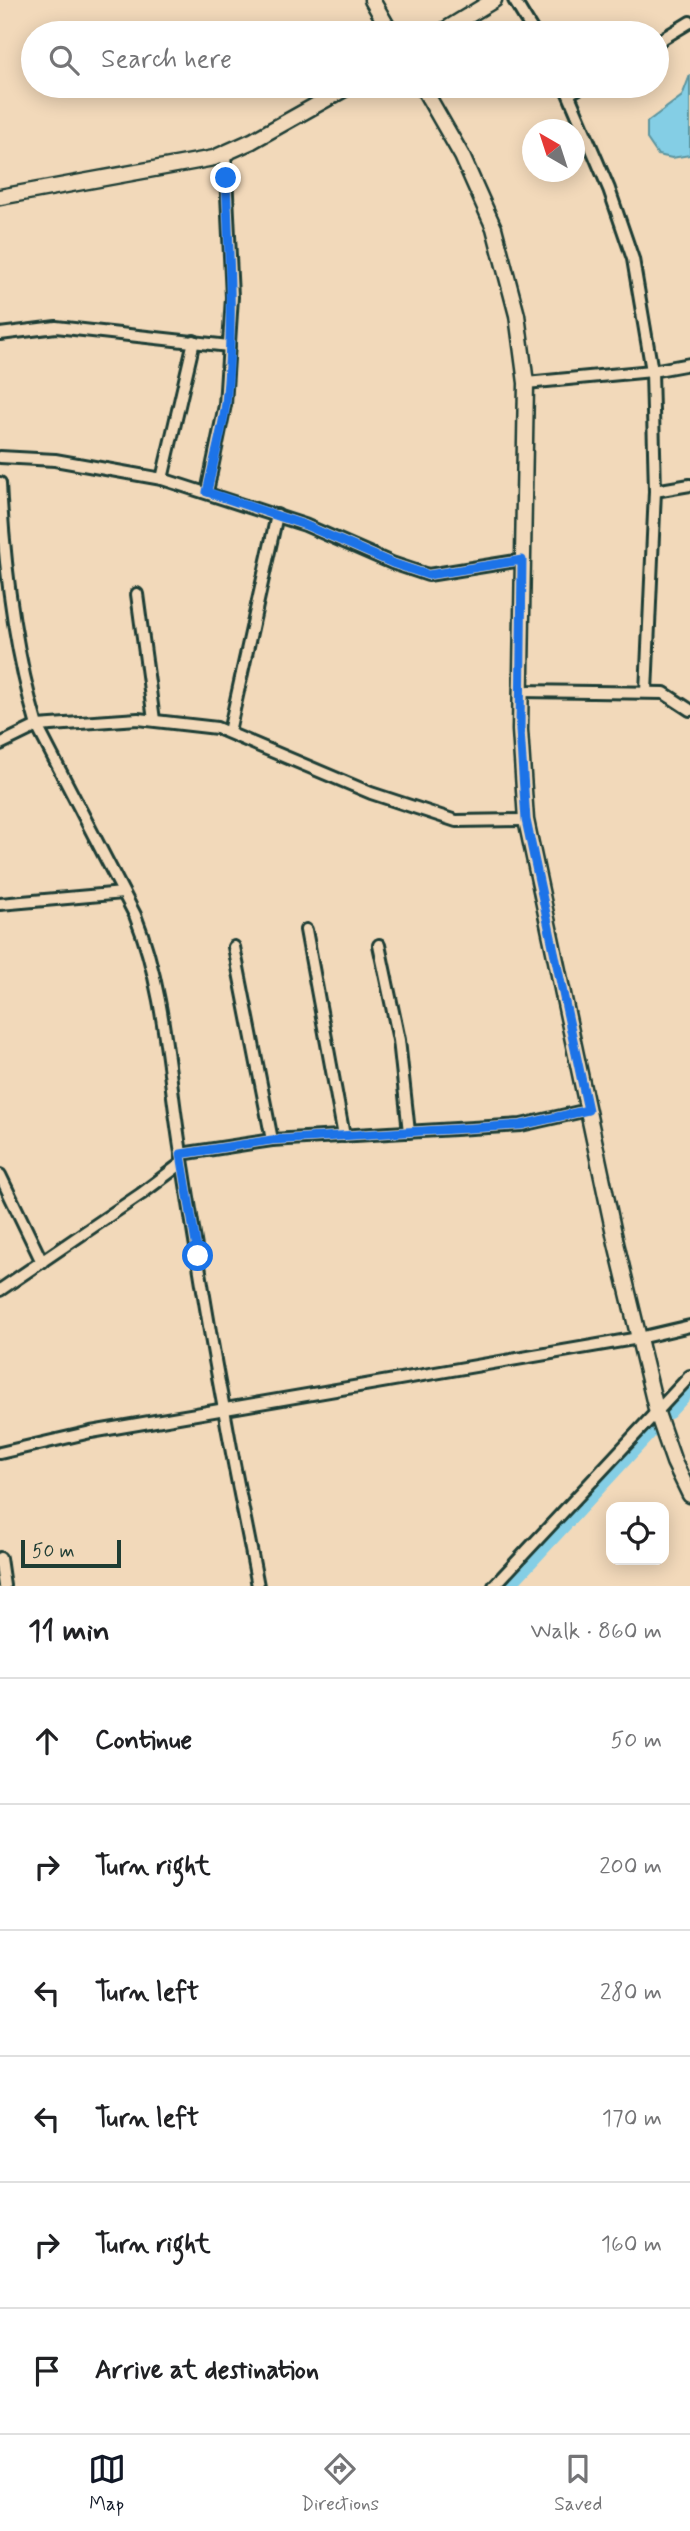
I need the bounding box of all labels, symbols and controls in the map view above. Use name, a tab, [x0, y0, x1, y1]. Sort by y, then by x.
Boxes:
search box	[21, 21, 669, 98]
icon: search	[45, 41, 83, 79]
text: Search here	[101, 43, 232, 77]
north arrow	[522, 119, 585, 182]
route end	[210, 162, 241, 193]
route start	[182, 1240, 213, 1271]
map controls	[606, 1502, 669, 1565]
button: locate	[606, 1502, 669, 1565]
scale bar	[21, 1537, 121, 1569]
text: 50 m	[32, 1539, 75, 1564]
text: 11 min	[28, 1612, 110, 1651]
text: Walk · 860 m	[531, 1617, 662, 1647]
icon: ahead	[28, 1722, 66, 1760]
text: Continue	[95, 1724, 192, 1758]
text: 50 m	[611, 1726, 662, 1756]
icon: right	[28, 1848, 66, 1886]
text: Turn right	[95, 1850, 211, 1884]
text: 200 m	[599, 1852, 662, 1882]
icon: left	[28, 1974, 66, 2012]
text: Turn left	[95, 1976, 199, 2010]
text: 280 m	[600, 1978, 662, 2008]
icon: left	[28, 2100, 66, 2138]
text: Turn left	[95, 2102, 199, 2136]
text: 170 m	[602, 2104, 662, 2134]
icon: right	[28, 2226, 66, 2264]
text: Turn right	[95, 2228, 211, 2262]
text: 160 m	[601, 2230, 662, 2260]
icon: arrive	[28, 2352, 66, 2390]
text: Arrive at destination	[95, 2354, 319, 2388]
tab: Map	[88, 2450, 126, 2517]
tab: Directions	[301, 2450, 379, 2517]
tab: Saved	[554, 2450, 602, 2517]

